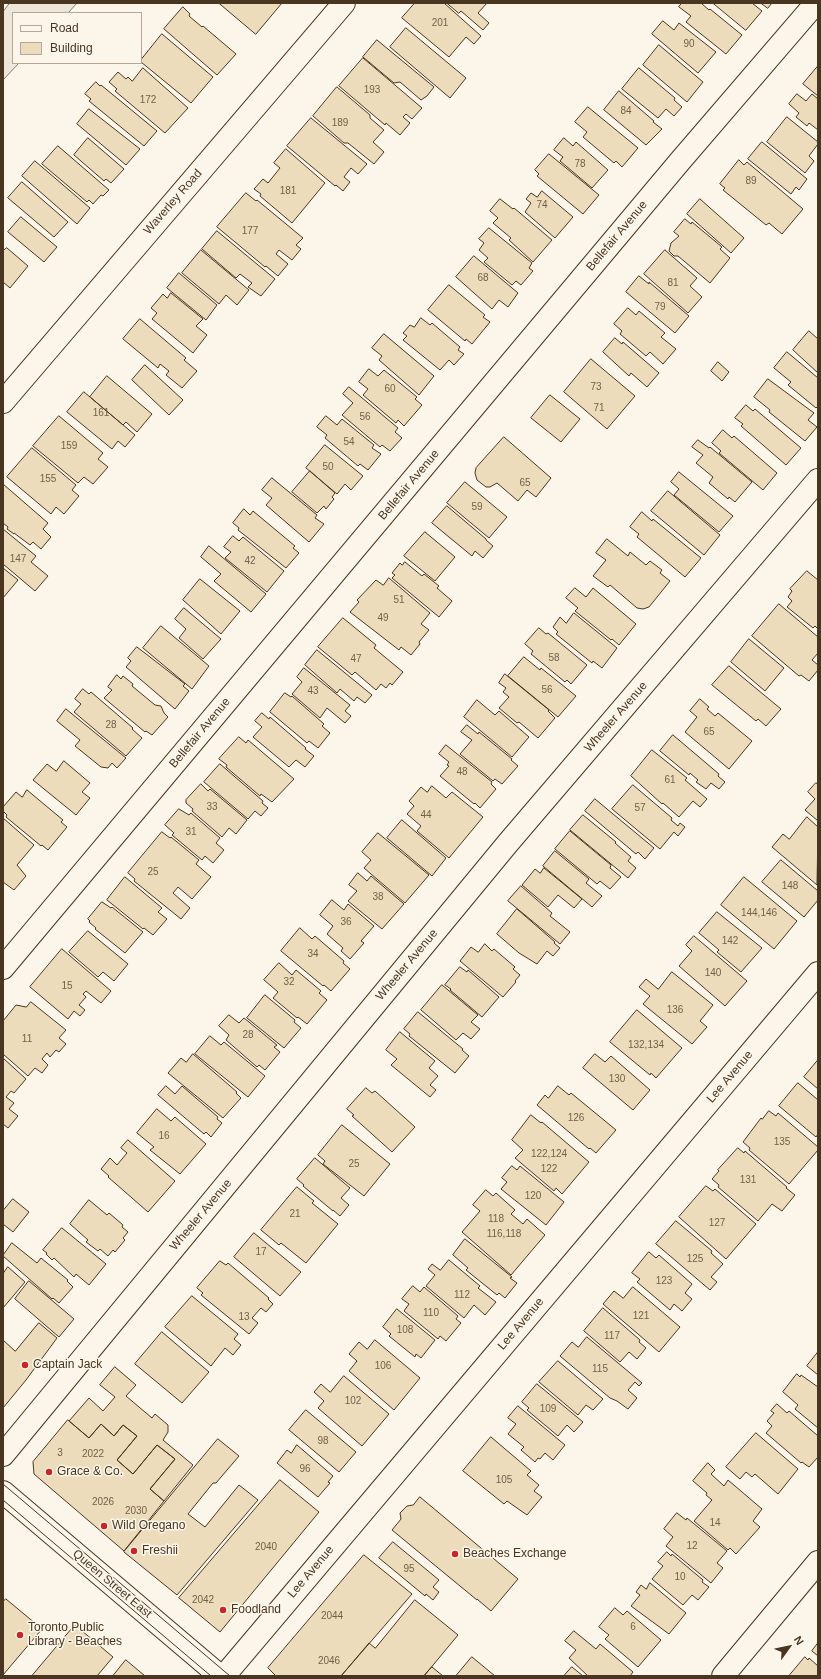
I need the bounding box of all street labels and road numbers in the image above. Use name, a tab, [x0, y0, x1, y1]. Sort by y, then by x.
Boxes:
street label: Waverley Road	[141, 166, 205, 238]
street label: Bellefair Avenue	[583, 198, 651, 274]
street label: Bellefair Avenue	[375, 447, 443, 523]
street label: Wheeler Avenue	[582, 679, 650, 755]
street label: Bellefair Avenue	[166, 695, 234, 771]
street label: Wheeler Avenue	[373, 926, 441, 1004]
street label: Lee Avenue	[704, 1048, 756, 1106]
street label: Wheeler Avenue	[167, 1176, 235, 1254]
street label: Lee Avenue	[495, 1295, 547, 1353]
street label: Lee Avenue	[285, 1543, 337, 1601]
street label: Queen Street East	[70, 1547, 154, 1621]

